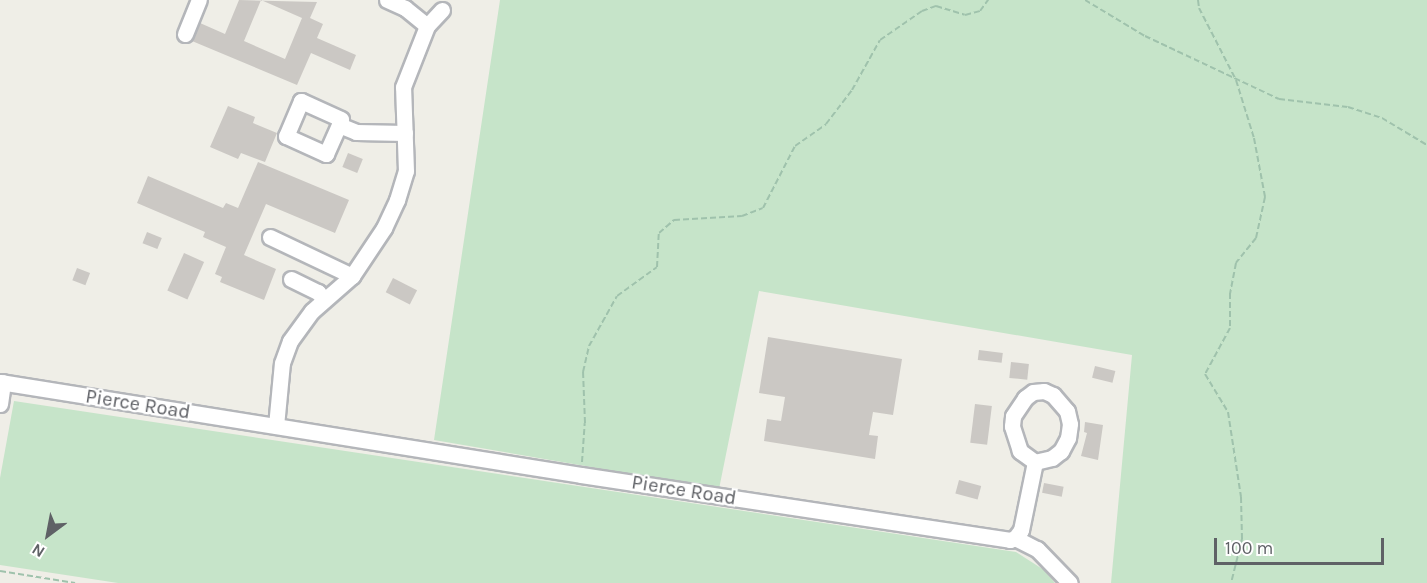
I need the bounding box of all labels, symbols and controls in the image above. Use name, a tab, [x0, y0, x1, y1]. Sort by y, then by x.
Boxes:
street label: Pierce Road	[84, 384, 192, 424]
street label: Pierce Road	[630, 470, 738, 510]
north arrow	[18, 505, 78, 565]
scale bar	[1217, 526, 1386, 564]
text: 100 m	[1225, 537, 1273, 559]
text: N	[28, 540, 48, 562]

